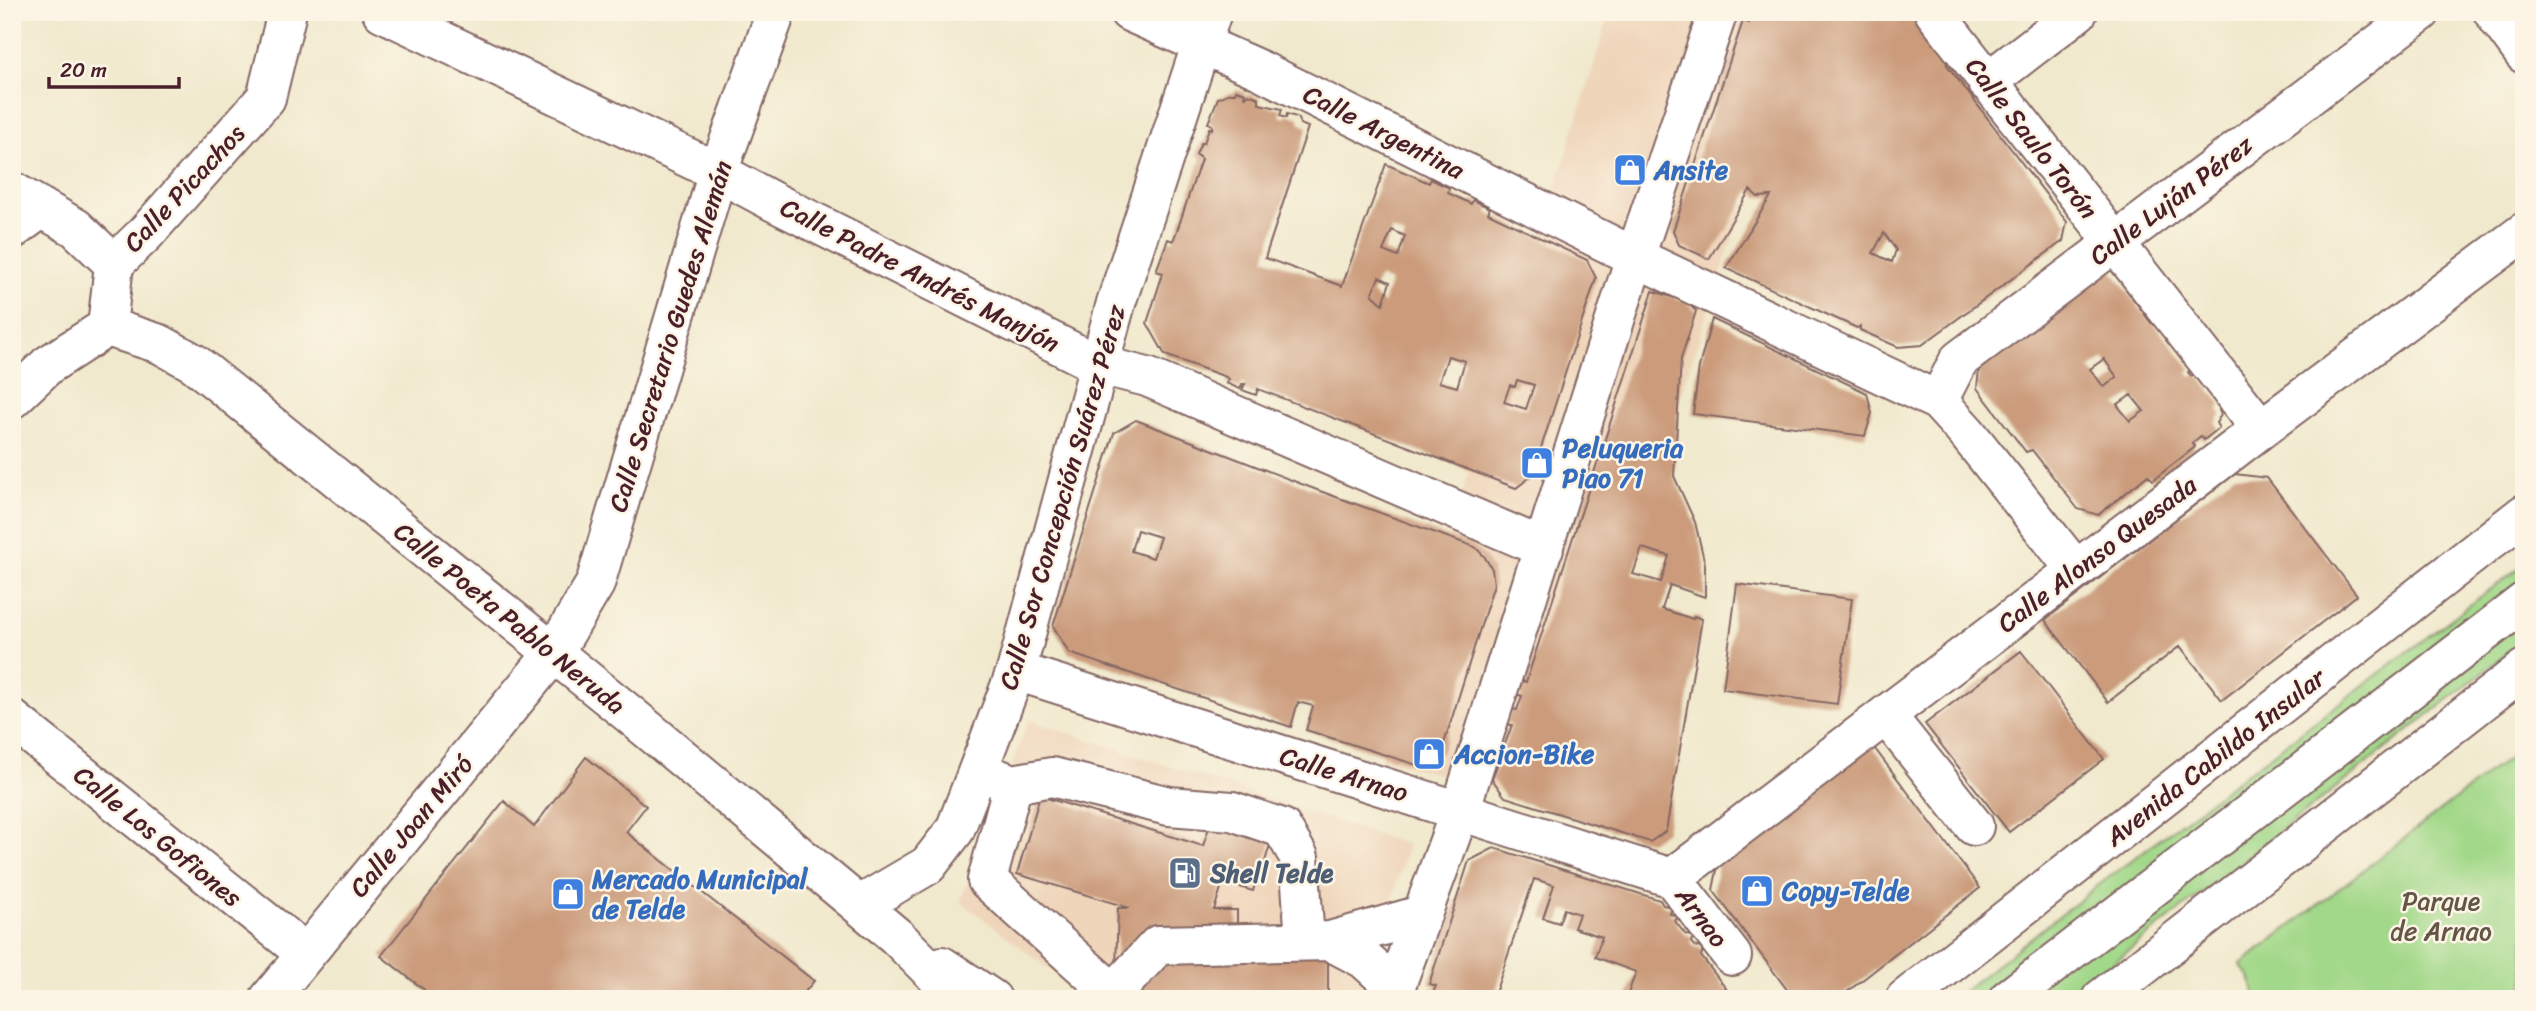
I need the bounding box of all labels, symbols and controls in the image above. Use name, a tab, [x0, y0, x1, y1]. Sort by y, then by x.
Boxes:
scale bar	[49, 46, 178, 90]
street label: Calle Saulo Torón	[1953, 47, 2111, 229]
text: 20 m	[60, 51, 107, 89]
street label: Calle Argentina	[1295, 71, 1474, 193]
street label: Calle Picachos	[112, 112, 257, 263]
street label: Calle Luján Pérez	[2079, 122, 2264, 277]
place label: Ansite	[1653, 147, 1729, 193]
shop icon: Ansite	[1611, 151, 1649, 189]
street label: Calle Secretario Guedes Alemán	[595, 154, 745, 518]
street label: Calle Padre Andrés Manjón	[772, 184, 1068, 366]
street label: Calle Sor Concepción Suárez Pérez	[985, 298, 1139, 695]
place label: Peluqueria Piao 71	[1562, 425, 1684, 501]
shop icon: Peluqueria Piao 71	[1518, 444, 1556, 482]
street label: Calle Alonso Quesada	[1987, 462, 2208, 645]
street label: Calle Poeta Pablo Neruda	[383, 509, 637, 727]
street label: Avenida Cabildo Insular	[2094, 655, 2337, 859]
place label: Accion-Bike	[1453, 731, 1595, 777]
street label: Calle Arnao	[1274, 733, 1414, 815]
shop icon: Accion-Bike	[1410, 735, 1448, 773]
street label: Calle Joan Miró	[337, 743, 485, 908]
street label: Calle Los Gofiones	[63, 753, 253, 919]
place label: Shell Telde	[1209, 850, 1334, 896]
fuel station icon: Shell Telde	[1166, 854, 1204, 892]
place label: Mercado Municipal de Telde	[591, 856, 809, 932]
place label: Copy-Telde	[1781, 868, 1910, 914]
shop icon: Copy-Telde	[1738, 872, 1776, 910]
shop icon: Mercado Municipal de Telde	[549, 875, 587, 913]
street label: Arnao	[1663, 875, 1741, 958]
park label: Parque de Arnao	[2390, 878, 2492, 954]

